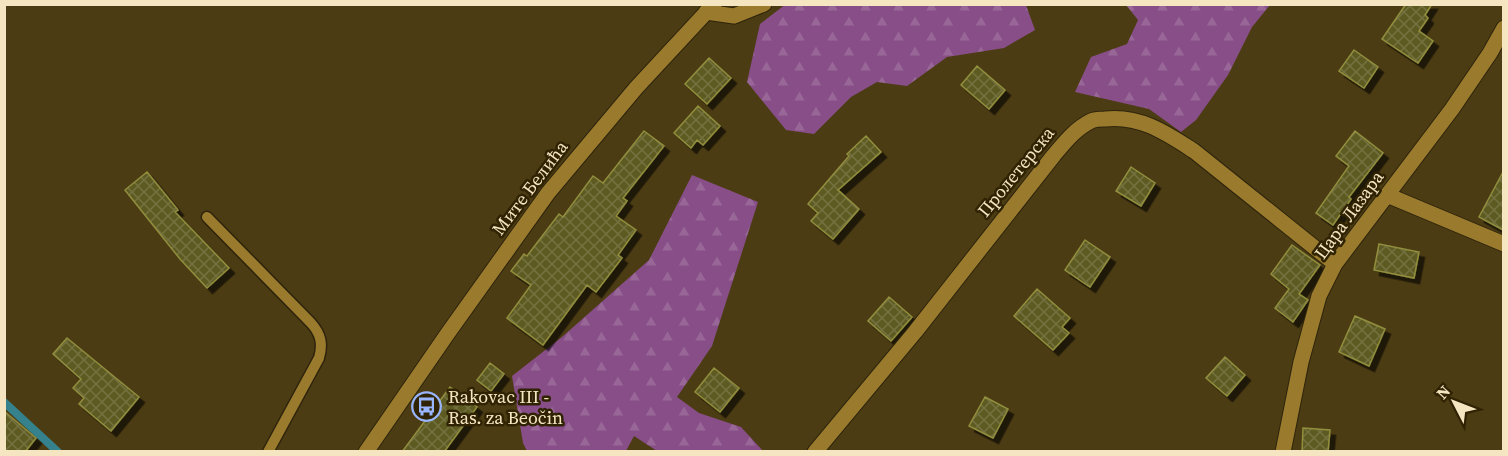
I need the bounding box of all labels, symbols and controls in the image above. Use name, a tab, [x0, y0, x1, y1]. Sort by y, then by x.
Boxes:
street label: Пролетерска	[971, 121, 1060, 222]
street label: Мите Белића	[486, 135, 574, 240]
street label: Цара Лазара	[1308, 165, 1390, 264]
north arrow	[1424, 372, 1484, 432]
text: N	[1431, 380, 1455, 404]
place label: Rakovac III - Ras. za Beočin	[448, 384, 563, 430]
bus stop icon: Rakovac III - Ras. za Beočin	[411, 391, 443, 423]

